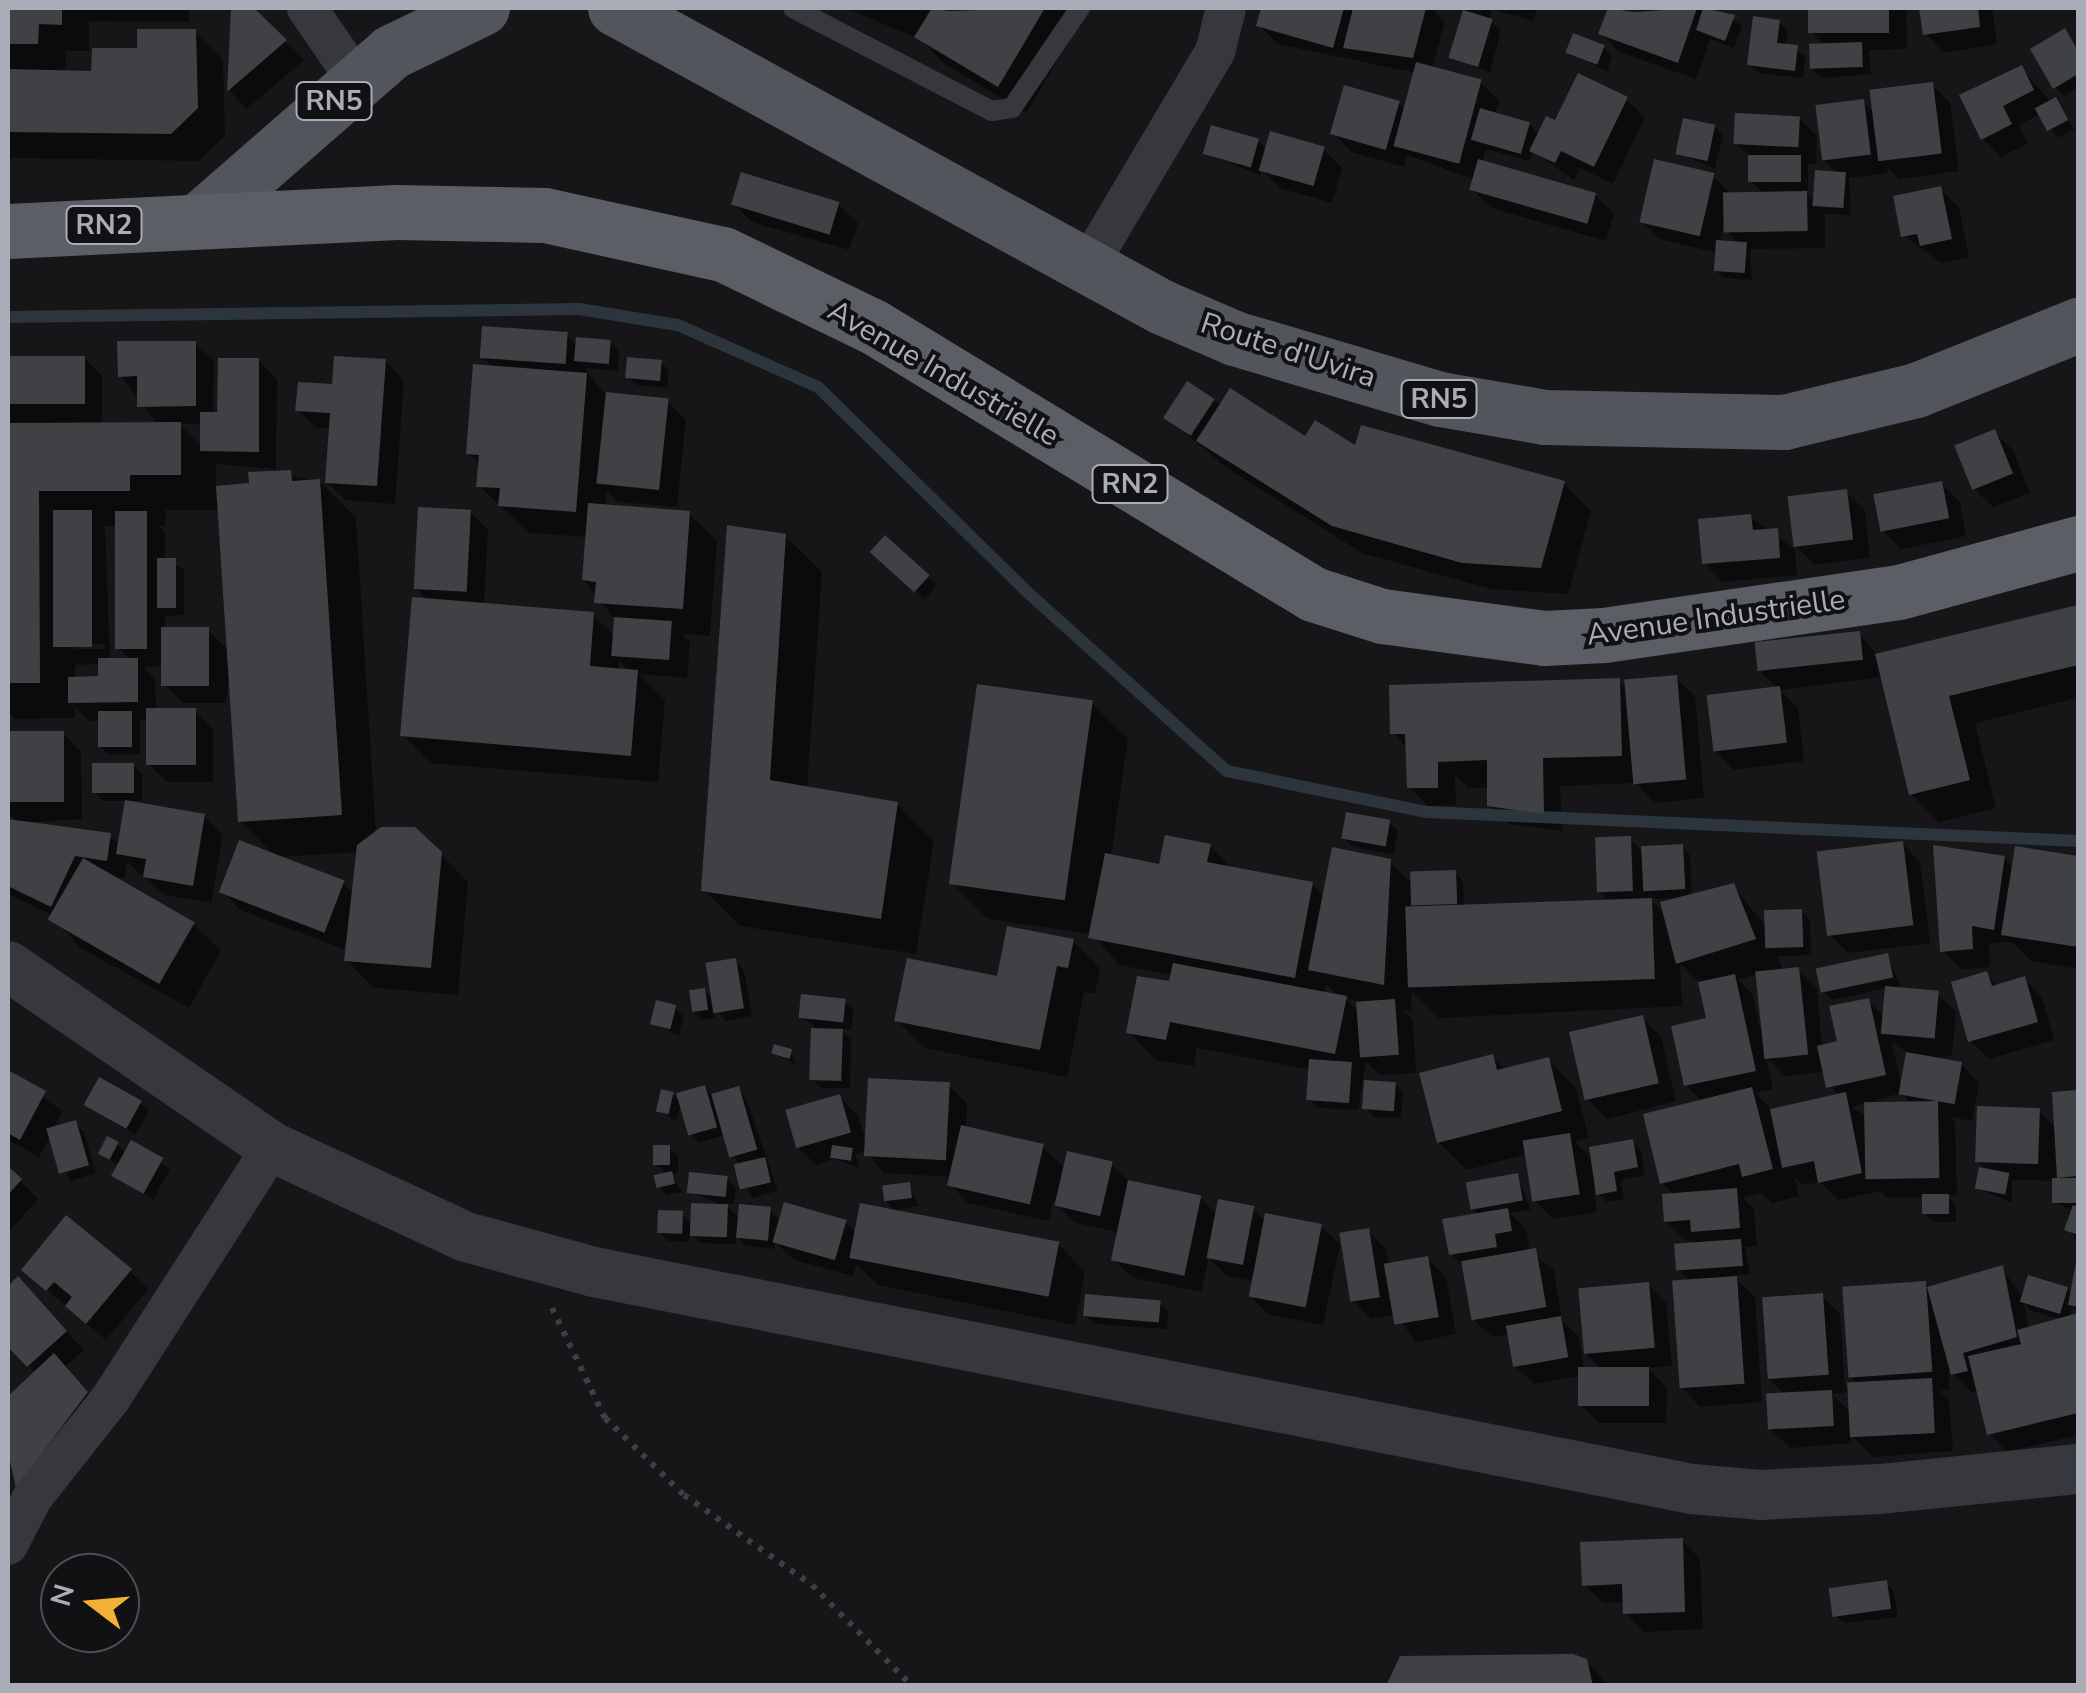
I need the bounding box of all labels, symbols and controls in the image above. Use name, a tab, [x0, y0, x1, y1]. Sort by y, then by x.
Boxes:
road number: RN5	[294, 78, 374, 124]
road number: RN2	[64, 202, 144, 248]
street label: Avenue Industrielle	[821, 293, 1065, 455]
street label: Route d'Uvira	[1196, 306, 1380, 396]
road number: RN5	[1399, 376, 1479, 422]
road number: RN2	[1090, 461, 1170, 507]
street label: Avenue Industrielle	[1584, 582, 1848, 654]
north arrow	[40, 1553, 140, 1653]
text: N	[42, 1580, 84, 1611]

